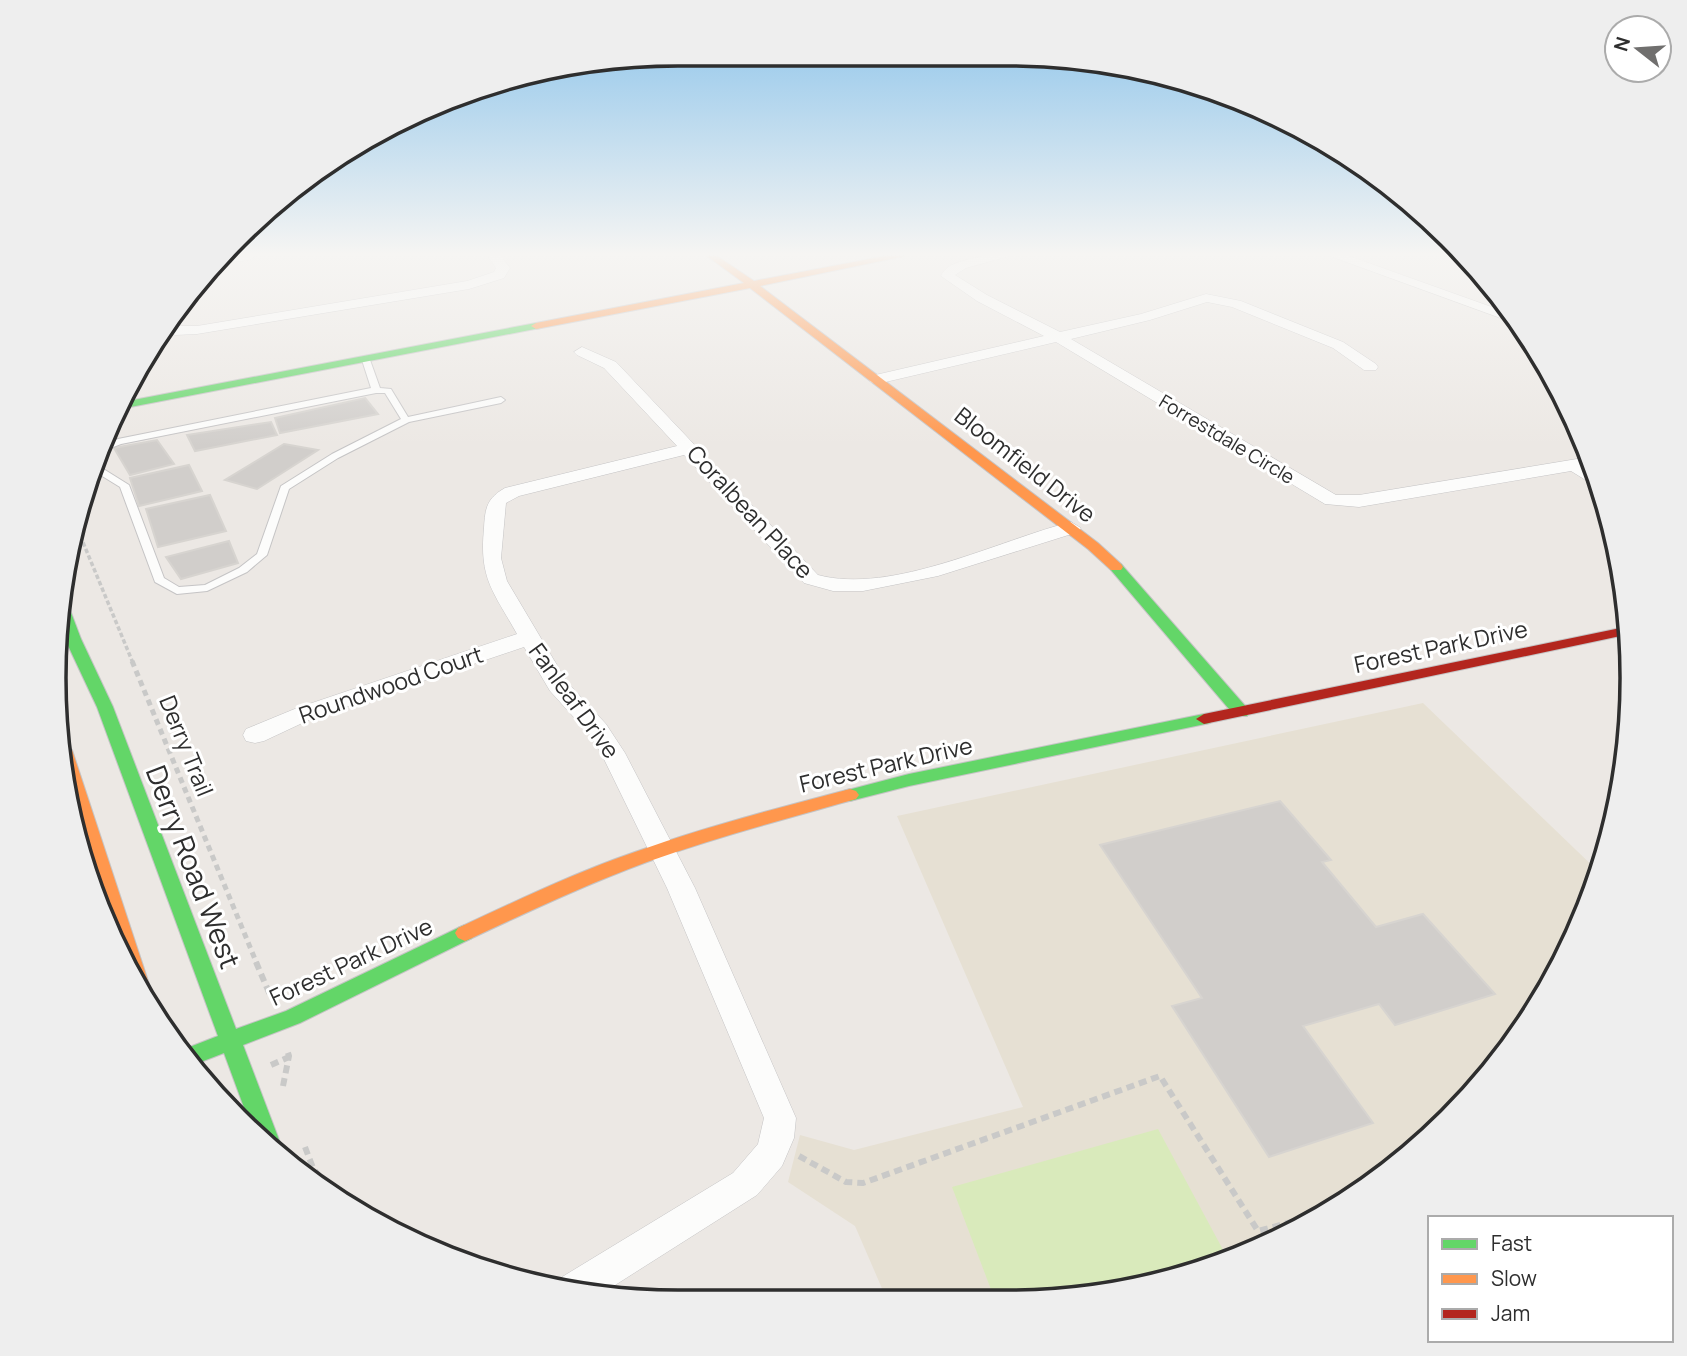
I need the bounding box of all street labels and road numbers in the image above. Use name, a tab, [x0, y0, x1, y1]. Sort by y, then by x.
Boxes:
street label: Forrestdale Circle	[1154, 388, 1300, 490]
street label: Bloomfield Drive	[948, 399, 1103, 529]
street label: Coralbean Place	[680, 438, 821, 585]
street label: Forest Park Drive	[1351, 612, 1530, 680]
street label: Fanleaf Drive	[522, 636, 628, 765]
street label: Roundwood Court	[294, 638, 487, 731]
street label: Derry Trail	[152, 691, 222, 801]
street label: Forest Park Drive	[796, 729, 975, 799]
street label: Derry Road West	[138, 760, 250, 973]
street label: Forest Park Drive	[264, 909, 437, 1013]

